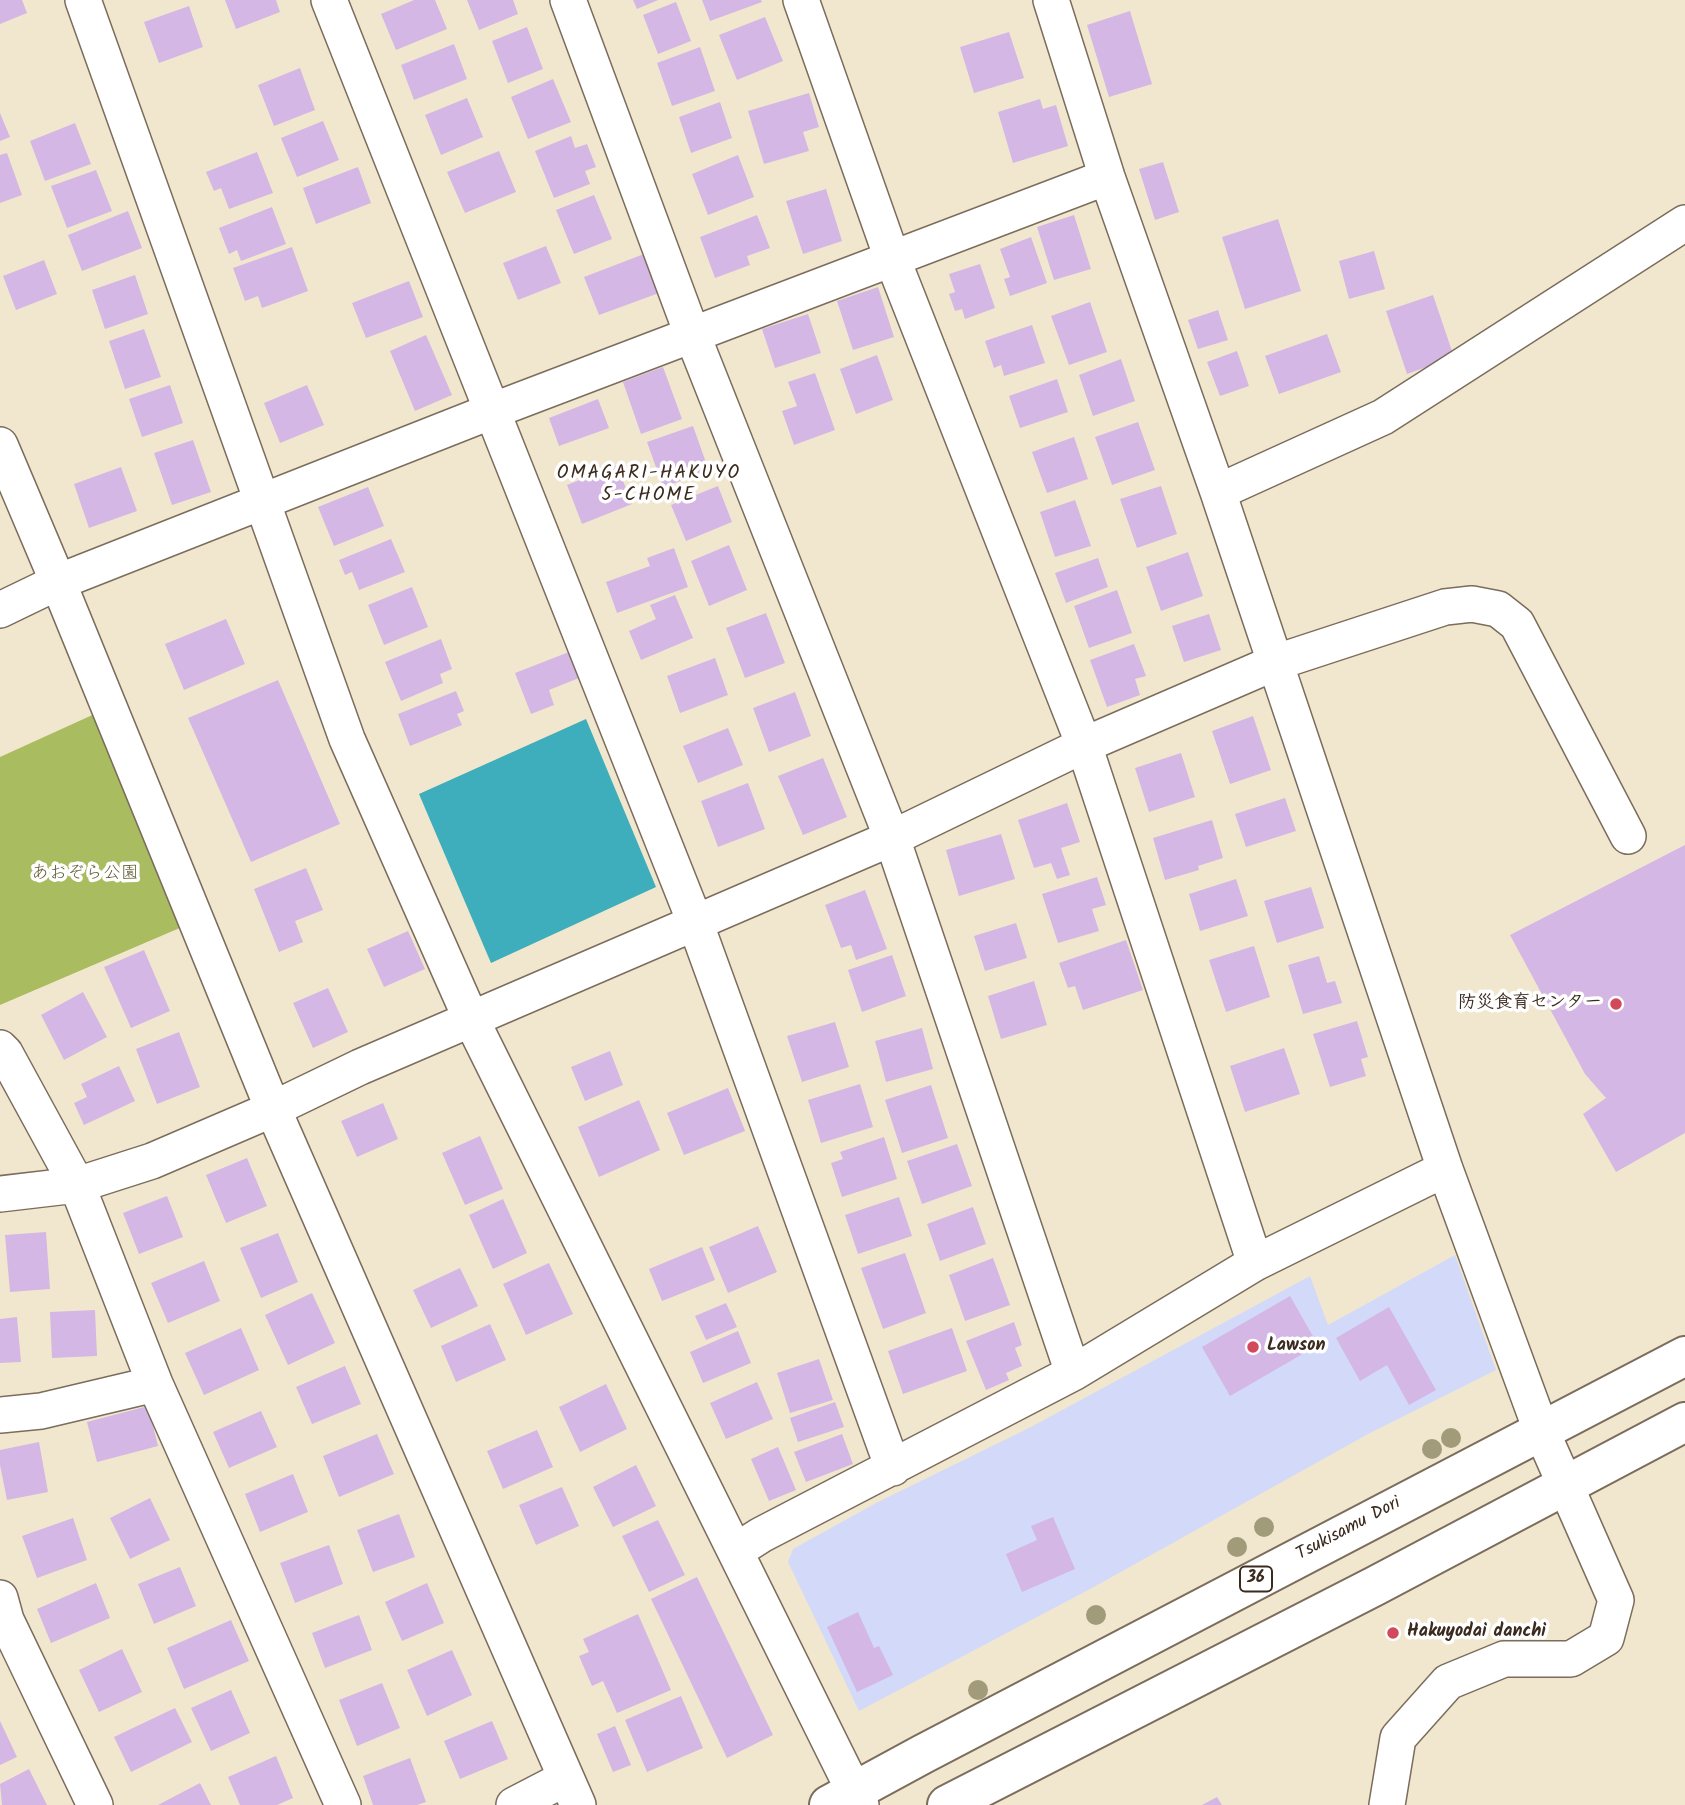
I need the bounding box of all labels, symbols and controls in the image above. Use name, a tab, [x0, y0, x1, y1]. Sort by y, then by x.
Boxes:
district label: OMAGARI-HAKUYO 5-CHOME	[558, 464, 740, 508]
park label: あおぞら公園	[31, 864, 139, 886]
place label: 防災食育センター	[1458, 993, 1602, 1015]
marker: 防災食育センター	[1608, 996, 1624, 1012]
place label: Lawson	[1267, 1336, 1325, 1358]
marker: Lawson	[1245, 1339, 1261, 1355]
street label: Tsukisamu Dori	[1293, 1493, 1405, 1567]
road number: 36	[1240, 1567, 1272, 1592]
place label: Hakuyodai danchi	[1407, 1622, 1546, 1644]
marker: Hakuyodai danchi	[1385, 1625, 1401, 1641]

